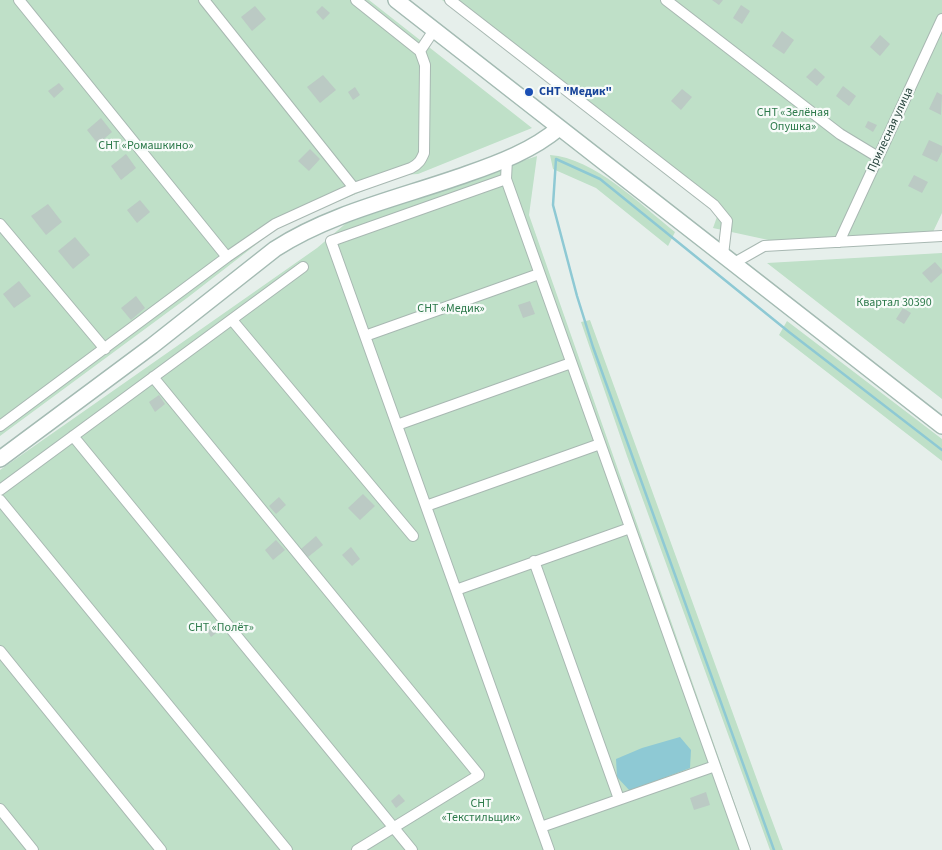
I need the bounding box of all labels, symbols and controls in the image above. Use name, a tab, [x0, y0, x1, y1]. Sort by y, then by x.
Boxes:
place label: СНТ "Медик"	[539, 85, 612, 99]
street label: Прилесная улица	[865, 85, 917, 175]
marker: СНТ "Медик"	[523, 86, 535, 98]
park label: СНТ «Зелёная Опушка»	[757, 106, 829, 134]
park label: СНТ «Ромашкино»	[98, 139, 194, 153]
park label: Квартал 30390	[856, 296, 932, 310]
park label: СНТ «Медик»	[417, 302, 485, 316]
park label: СНТ «Полёт»	[188, 621, 254, 635]
park label: СНТ «Текстильщик»	[442, 797, 520, 825]

